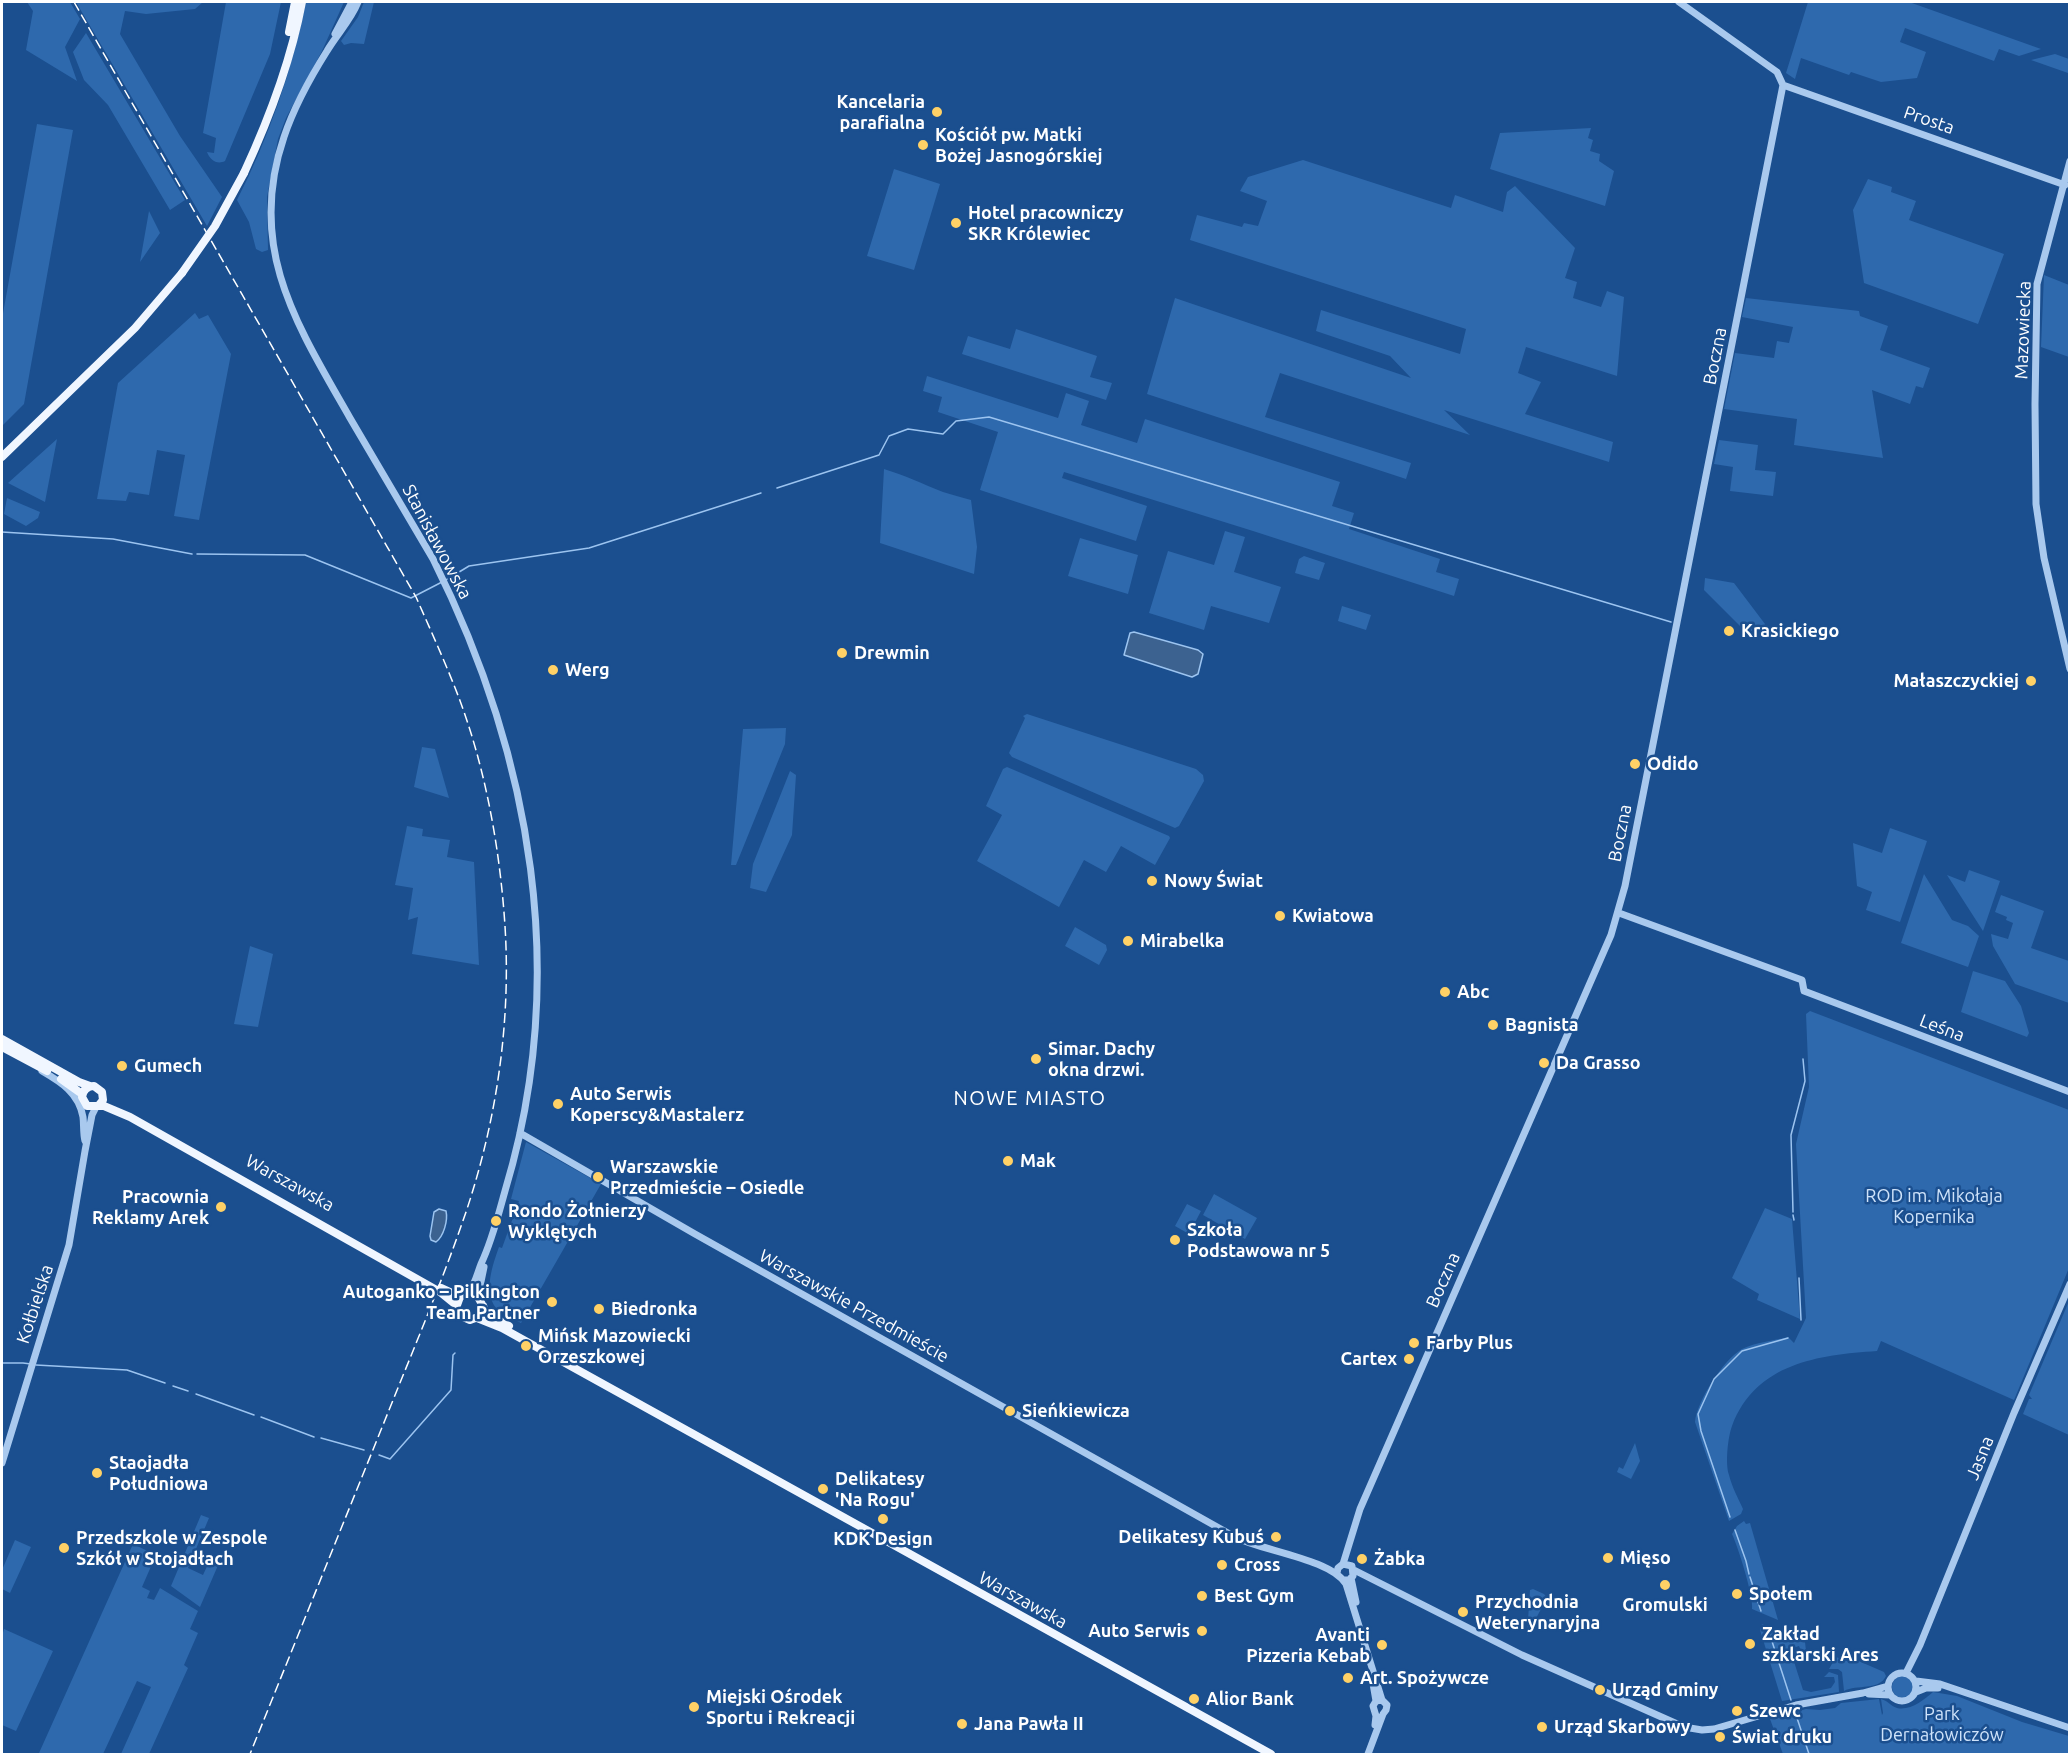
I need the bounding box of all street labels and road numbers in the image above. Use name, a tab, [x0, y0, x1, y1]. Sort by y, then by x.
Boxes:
street label: Prosta	[1901, 101, 1957, 139]
street label: Mazowiecka	[2010, 280, 2036, 380]
street label: Boczna	[1699, 325, 1731, 387]
street label: Stanisławowska	[398, 481, 476, 603]
street label: Boczna	[1604, 802, 1636, 864]
street label: Leśna	[1916, 1010, 1968, 1046]
street label: Warszawska	[242, 1150, 338, 1216]
street label: Warszawskie Przedmieście	[755, 1245, 953, 1367]
street label: Boczna	[1421, 1249, 1465, 1311]
street label: Kołbielska	[12, 1262, 58, 1346]
street label: Jasna	[1961, 1433, 1999, 1483]
street label: Warszawska	[975, 1567, 1071, 1633]

